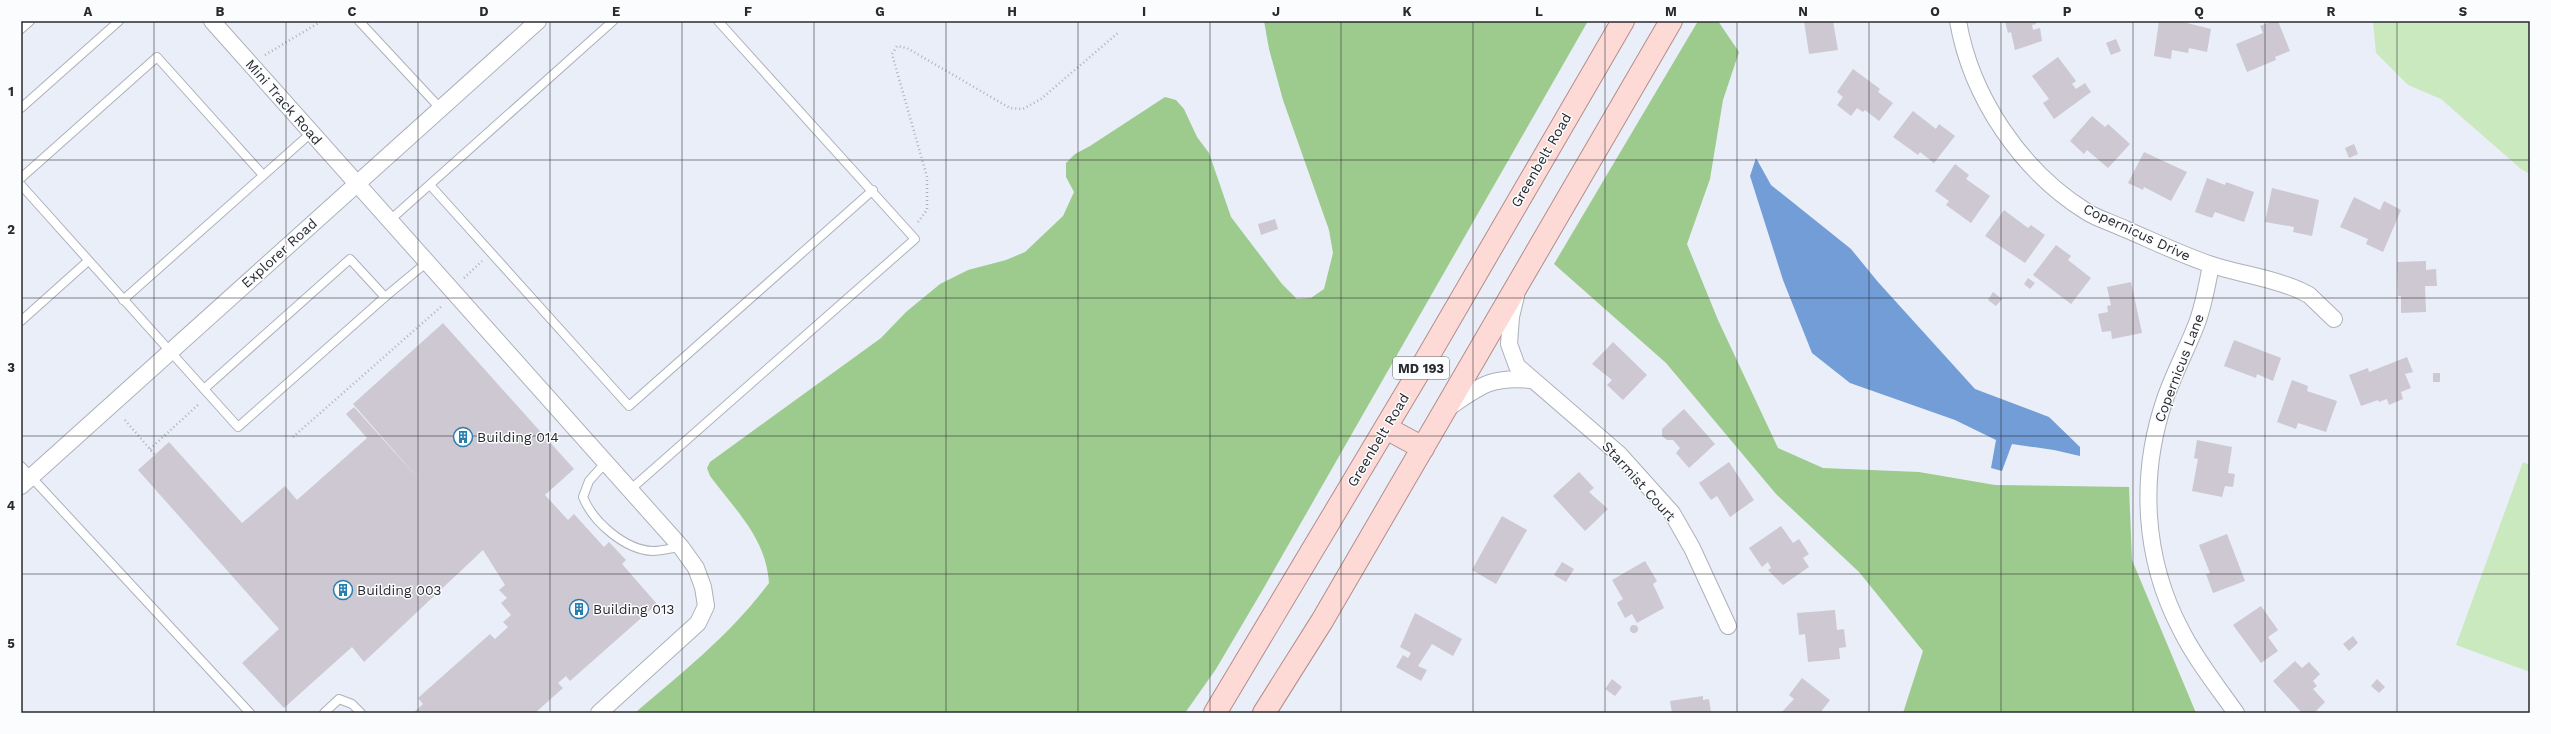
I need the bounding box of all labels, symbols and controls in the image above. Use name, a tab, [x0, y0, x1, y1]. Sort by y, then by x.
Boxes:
text: A	[84, 4, 93, 19]
text: B	[216, 4, 225, 19]
text: C	[348, 4, 357, 19]
text: D	[479, 4, 489, 19]
text: E	[612, 4, 620, 19]
text: F	[744, 4, 752, 19]
text: G	[875, 4, 885, 19]
text: H	[1007, 4, 1017, 19]
text: I	[1142, 4, 1146, 19]
text: J	[1272, 4, 1280, 19]
text: K	[1402, 4, 1412, 19]
text: L	[1535, 4, 1543, 19]
text: M	[1665, 4, 1677, 19]
text: N	[1798, 4, 1808, 19]
text: O	[1930, 4, 1940, 19]
text: P	[2063, 4, 2072, 19]
text: Q	[2194, 4, 2204, 19]
text: R	[2327, 4, 2336, 19]
text: S	[2459, 4, 2468, 19]
street label: Mini Track Road	[243, 56, 325, 148]
text: 1	[8, 84, 14, 99]
street label: Greenbelt Road	[1508, 110, 1574, 210]
street label: Copernicus Drive	[2081, 200, 2193, 264]
street label: Explorer Road	[238, 215, 320, 291]
text: 2	[7, 222, 15, 237]
street label: Copernicus Lane	[2151, 312, 2207, 424]
road number: MD 193	[1393, 357, 1449, 379]
text: 3	[7, 360, 15, 375]
street label: Greenbelt Road	[1344, 390, 1412, 490]
building icon: Building 014	[452, 426, 474, 448]
place label: Building 014	[477, 429, 559, 445]
street label: Starmist Court	[1599, 438, 1679, 524]
text: 4	[7, 498, 16, 513]
building icon: Building 003	[332, 579, 354, 601]
place label: Building 003	[357, 582, 441, 598]
building icon: Building 013	[568, 598, 590, 620]
place label: Building 013	[593, 601, 675, 617]
text: 5	[7, 636, 15, 651]

